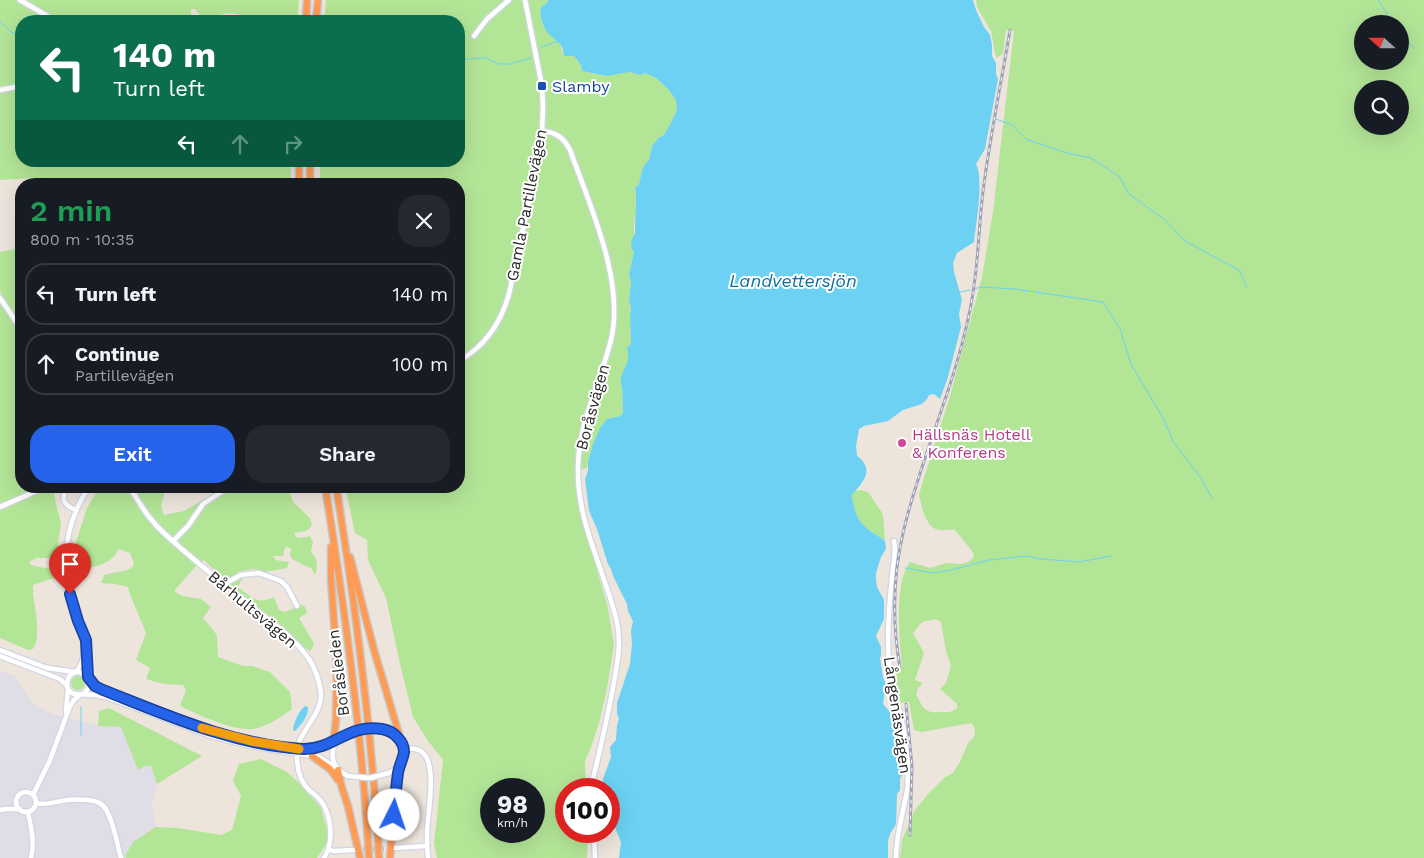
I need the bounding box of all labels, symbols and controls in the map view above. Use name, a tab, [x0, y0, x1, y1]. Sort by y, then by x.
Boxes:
north arrow	[1354, 15, 1409, 70]
map controls	[1354, 15, 1409, 135]
text: 140 m	[113, 34, 216, 76]
icon: left	[30, 35, 95, 100]
text: Turn left	[113, 76, 205, 101]
place label: Slamby	[552, 77, 610, 96]
marker: Slamby	[536, 80, 548, 92]
button: search	[1354, 80, 1409, 135]
street label: Gamla Partillevägen	[502, 128, 551, 283]
icon: left	[173, 130, 201, 158]
icon: ahead	[226, 130, 254, 158]
icon: right	[279, 130, 307, 158]
text: 2 min	[30, 193, 112, 228]
button: close	[398, 195, 450, 247]
text: 800 m · 10:35	[30, 230, 134, 249]
water label: Landvettersjön	[729, 270, 857, 291]
icon: left	[32, 280, 60, 308]
text: Turn left	[75, 283, 156, 306]
text: 140 m	[393, 283, 448, 306]
text: Continue	[75, 343, 159, 366]
icon: ahead	[32, 350, 60, 378]
text: 100 m	[392, 353, 448, 376]
street label: Boråsvägen	[572, 362, 613, 452]
text: Partillevägen	[75, 366, 174, 385]
button: Exit	[30, 425, 235, 483]
button: Share	[245, 425, 450, 483]
place label: Hällsnäs Hotell & Konferens	[912, 425, 1031, 462]
marker: Hällsnäs Hotell & Konferens	[896, 437, 908, 449]
pin	[49, 543, 91, 594]
icon: arrive	[56, 550, 84, 578]
street label: Bårhultsvägen	[204, 567, 301, 652]
street label: Boråsleden	[324, 629, 353, 717]
street label: Långenäsvägen	[880, 655, 915, 775]
speed limit sign: 100	[555, 778, 620, 843]
position arrow	[367, 788, 419, 840]
text: 98	[497, 790, 528, 819]
text: km/h	[497, 816, 528, 830]

